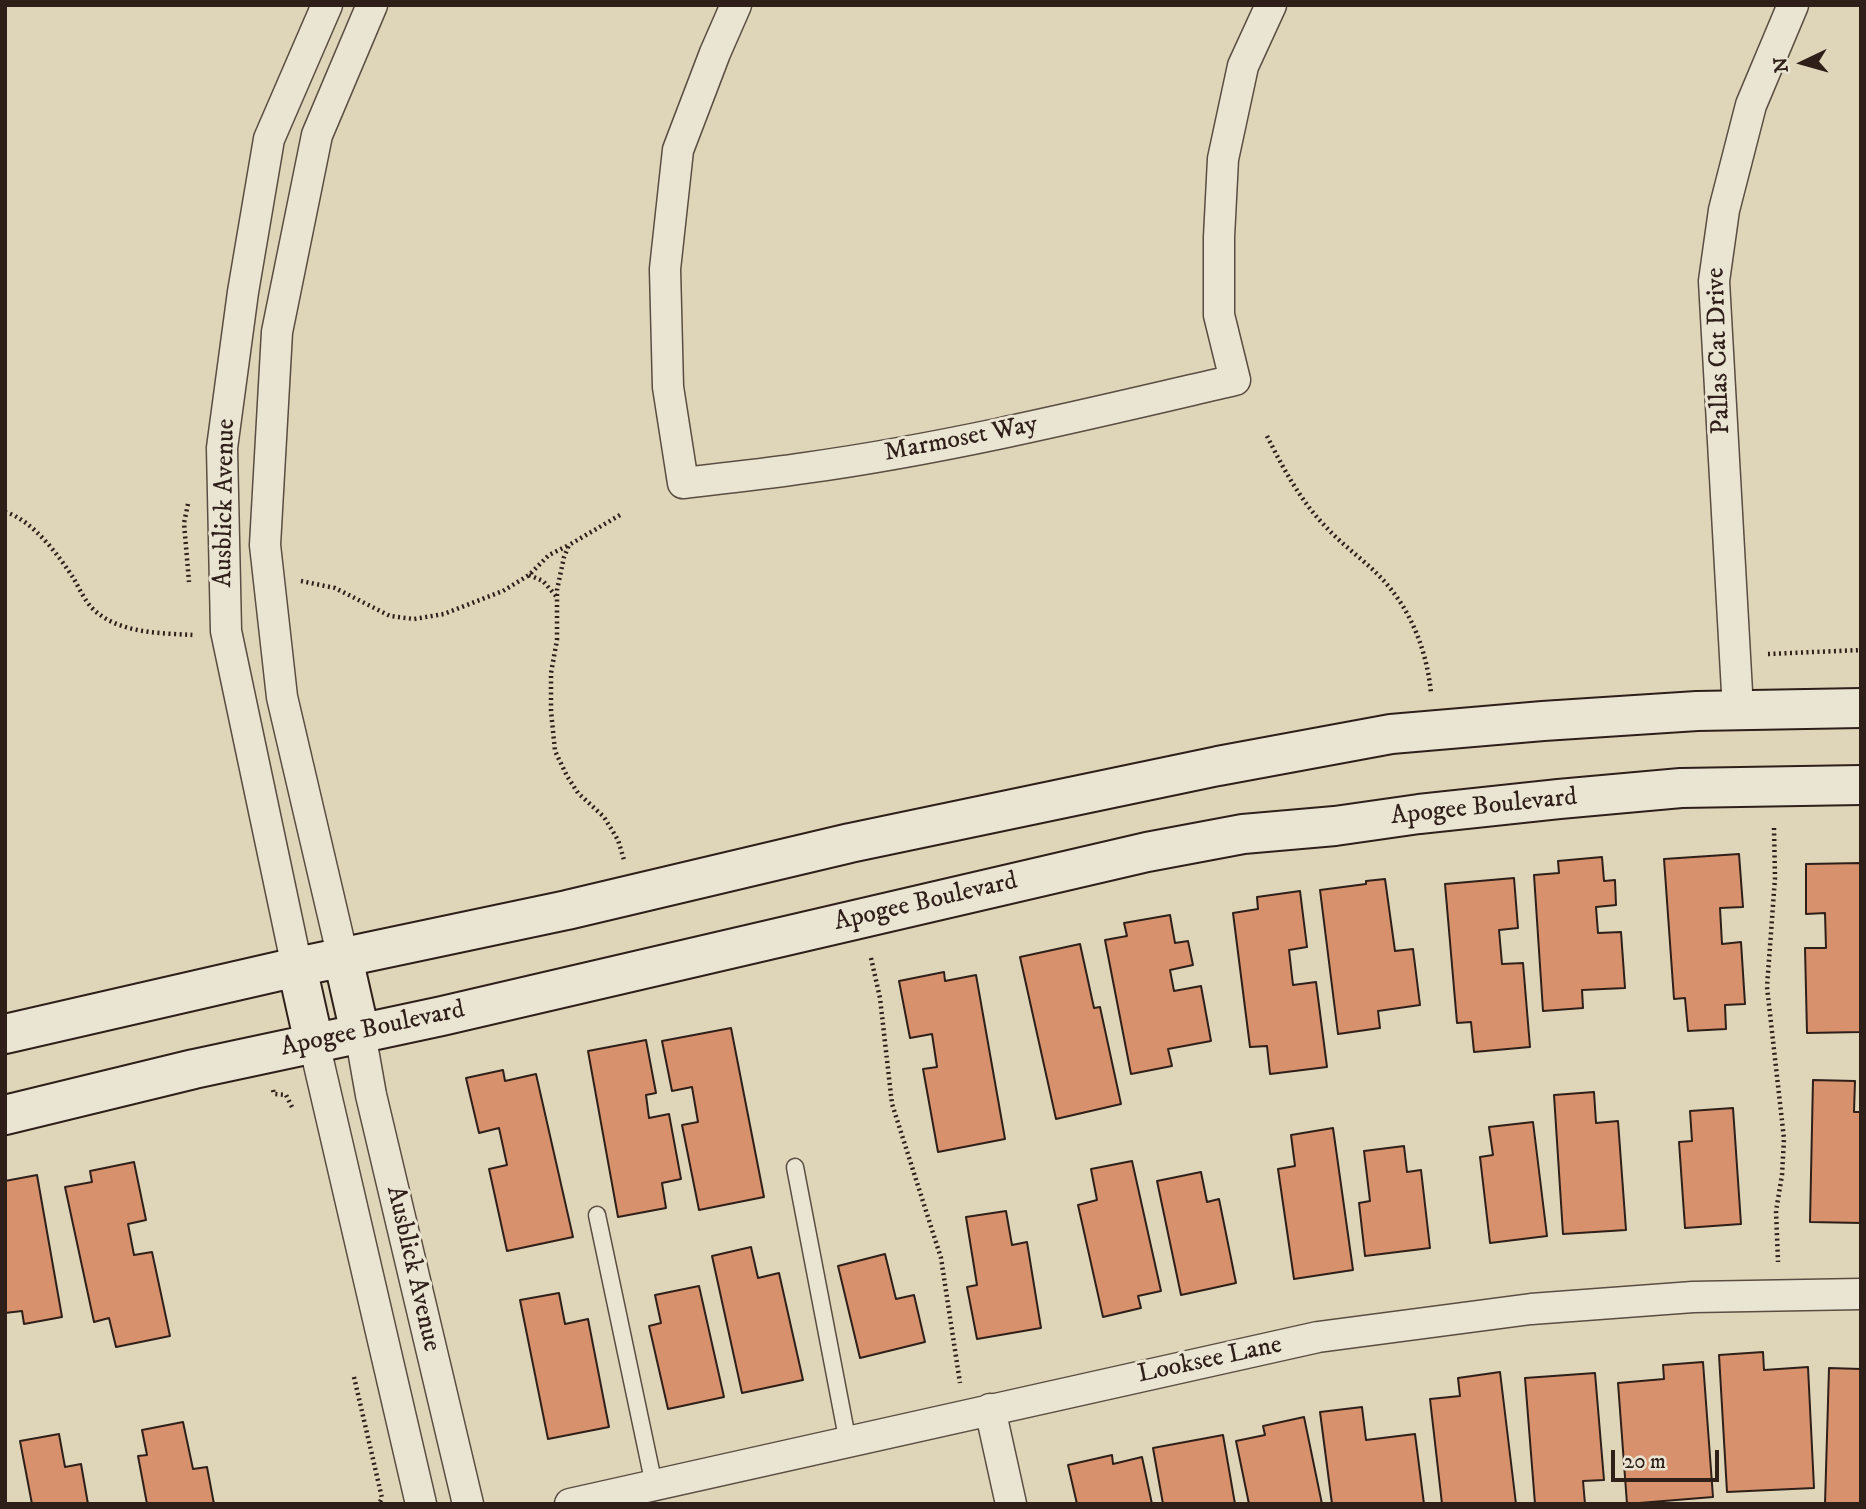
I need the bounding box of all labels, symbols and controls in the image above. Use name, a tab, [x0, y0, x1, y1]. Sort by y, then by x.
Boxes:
north arrow	[1768, 28, 1838, 98]
text: N	[1769, 56, 1794, 74]
street label: Pallas Cat Drive	[1701, 267, 1739, 435]
street label: Marmoset Way	[882, 410, 1040, 470]
street label: Ausblick Avenue	[209, 418, 243, 588]
street label: Apogee Boulevard	[1389, 783, 1579, 833]
street label: Apogee Boulevard	[831, 867, 1021, 939]
street label: Apogee Boulevard	[278, 995, 468, 1065]
street label: Ausblick Avenue	[378, 1183, 446, 1355]
street label: Looksee Lane	[1135, 1330, 1285, 1392]
scale bar	[1614, 1436, 1722, 1480]
text: 20 m	[1624, 1449, 1666, 1475]

